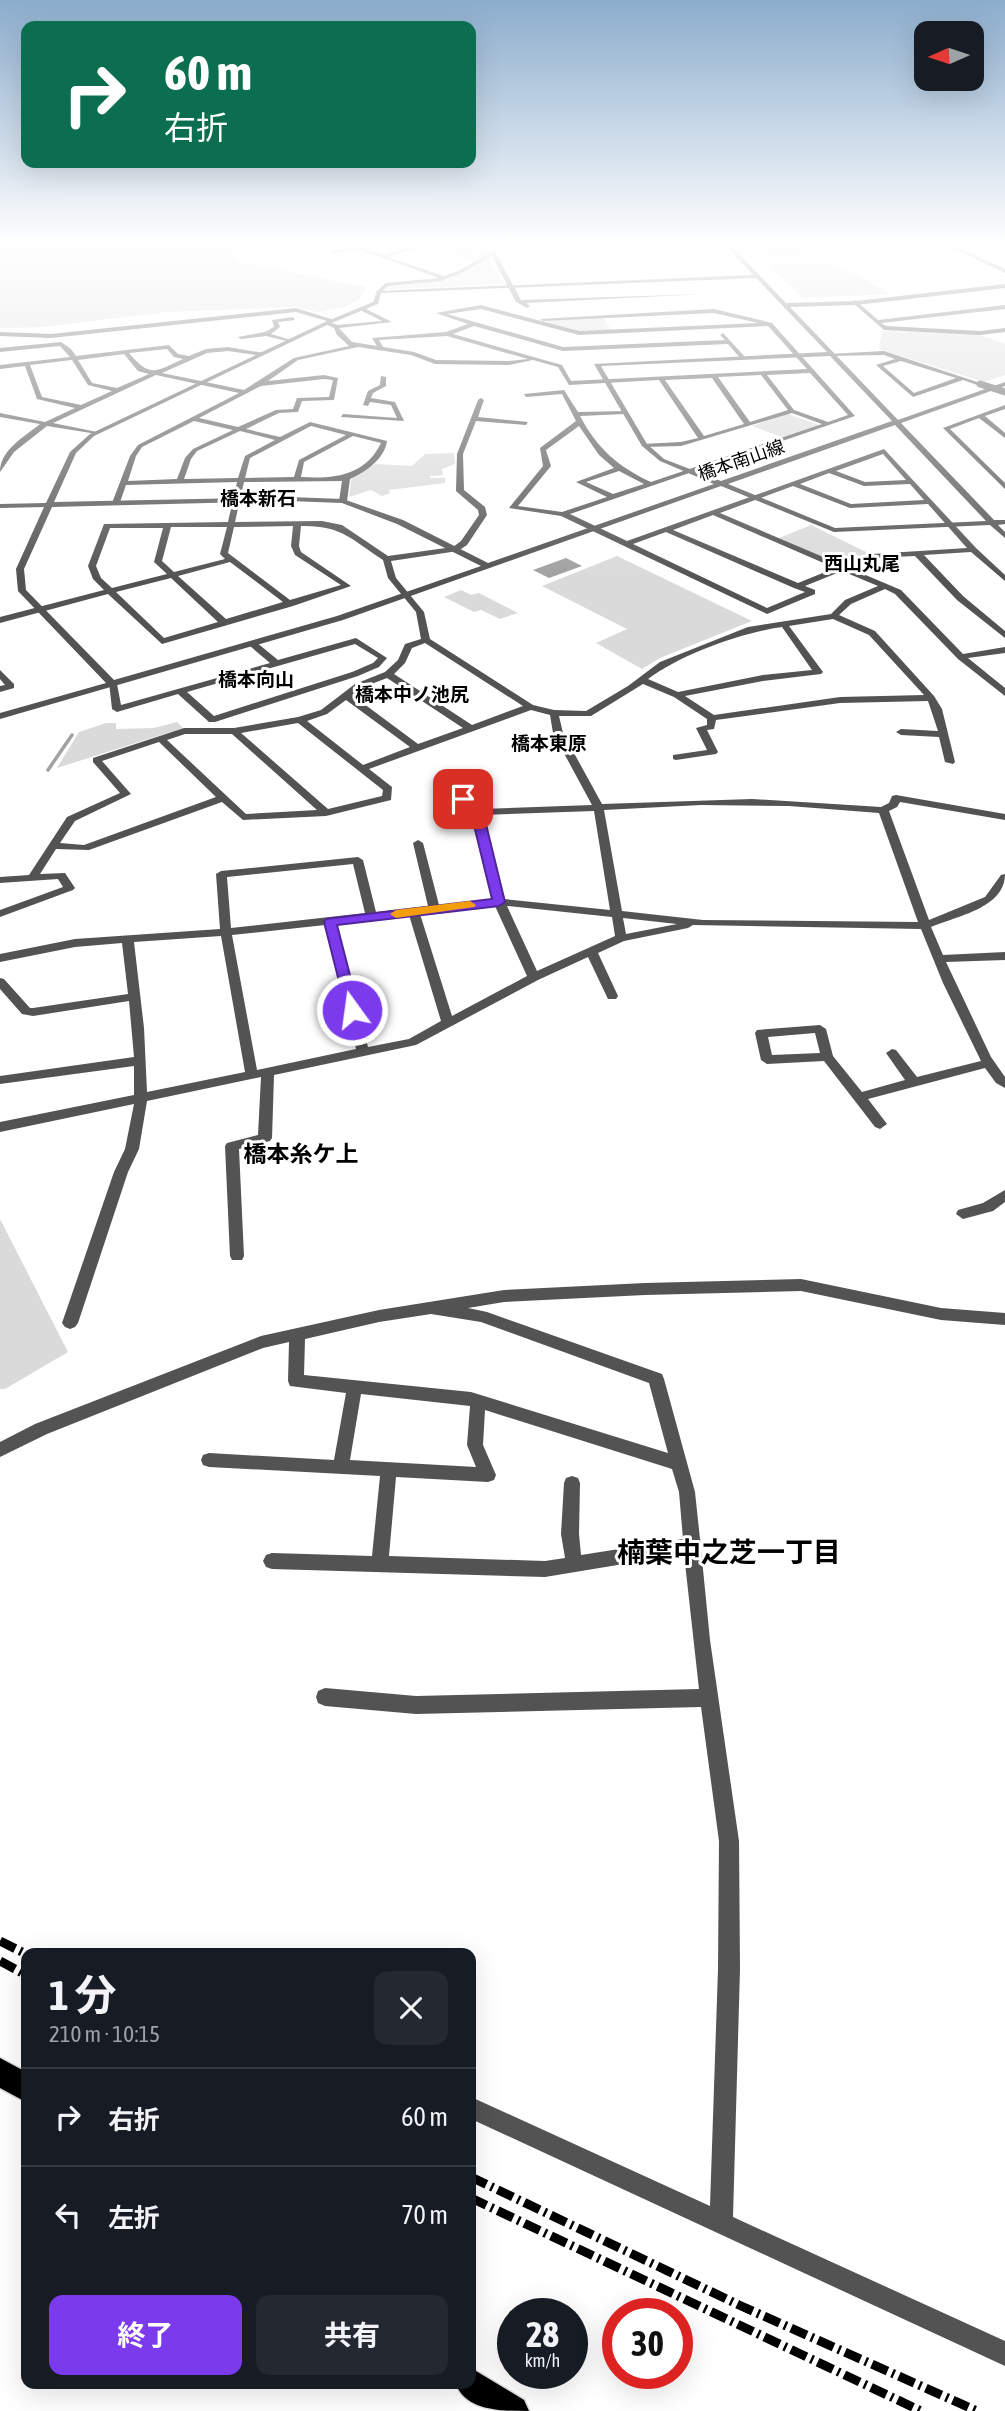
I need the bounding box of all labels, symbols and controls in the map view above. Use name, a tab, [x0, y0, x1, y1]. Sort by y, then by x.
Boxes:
north arrow	[914, 21, 984, 91]
map controls	[914, 21, 984, 91]
text: 60 m	[164, 44, 252, 100]
icon: right	[49, 49, 140, 140]
text: 右折	[164, 109, 228, 146]
street label: 橋本南山線	[695, 435, 787, 485]
district label: 橋本新石	[220, 487, 296, 509]
district label: 西山丸尾	[824, 552, 900, 574]
district label: 橋本向山	[218, 668, 294, 690]
district label: 橋本中ノ池尻	[355, 683, 469, 705]
district label: 橋本東原	[511, 732, 587, 754]
pin	[433, 769, 493, 829]
icon: arrive	[444, 780, 482, 818]
position arrow	[315, 973, 389, 1047]
district label: 橋本糸ケ上	[244, 1141, 359, 1167]
district label: 楠葉中之芝一丁目	[617, 1536, 841, 1568]
text: 1 分	[49, 1971, 117, 2019]
button: close	[374, 1971, 448, 2045]
text: 210 m · 10:15	[49, 2021, 160, 2047]
icon: right	[49, 2098, 87, 2136]
text: 60 m	[401, 2102, 448, 2132]
text: 右折	[108, 2105, 160, 2135]
icon: left	[49, 2196, 87, 2234]
text: 70 m	[401, 2200, 448, 2230]
text: 左折	[108, 2203, 160, 2233]
button: 終了	[49, 2295, 242, 2375]
button: 共有	[256, 2295, 448, 2375]
speed limit sign: 30	[602, 2298, 693, 2389]
text: 28	[526, 2314, 559, 2354]
text: km/h	[525, 2350, 560, 2371]

